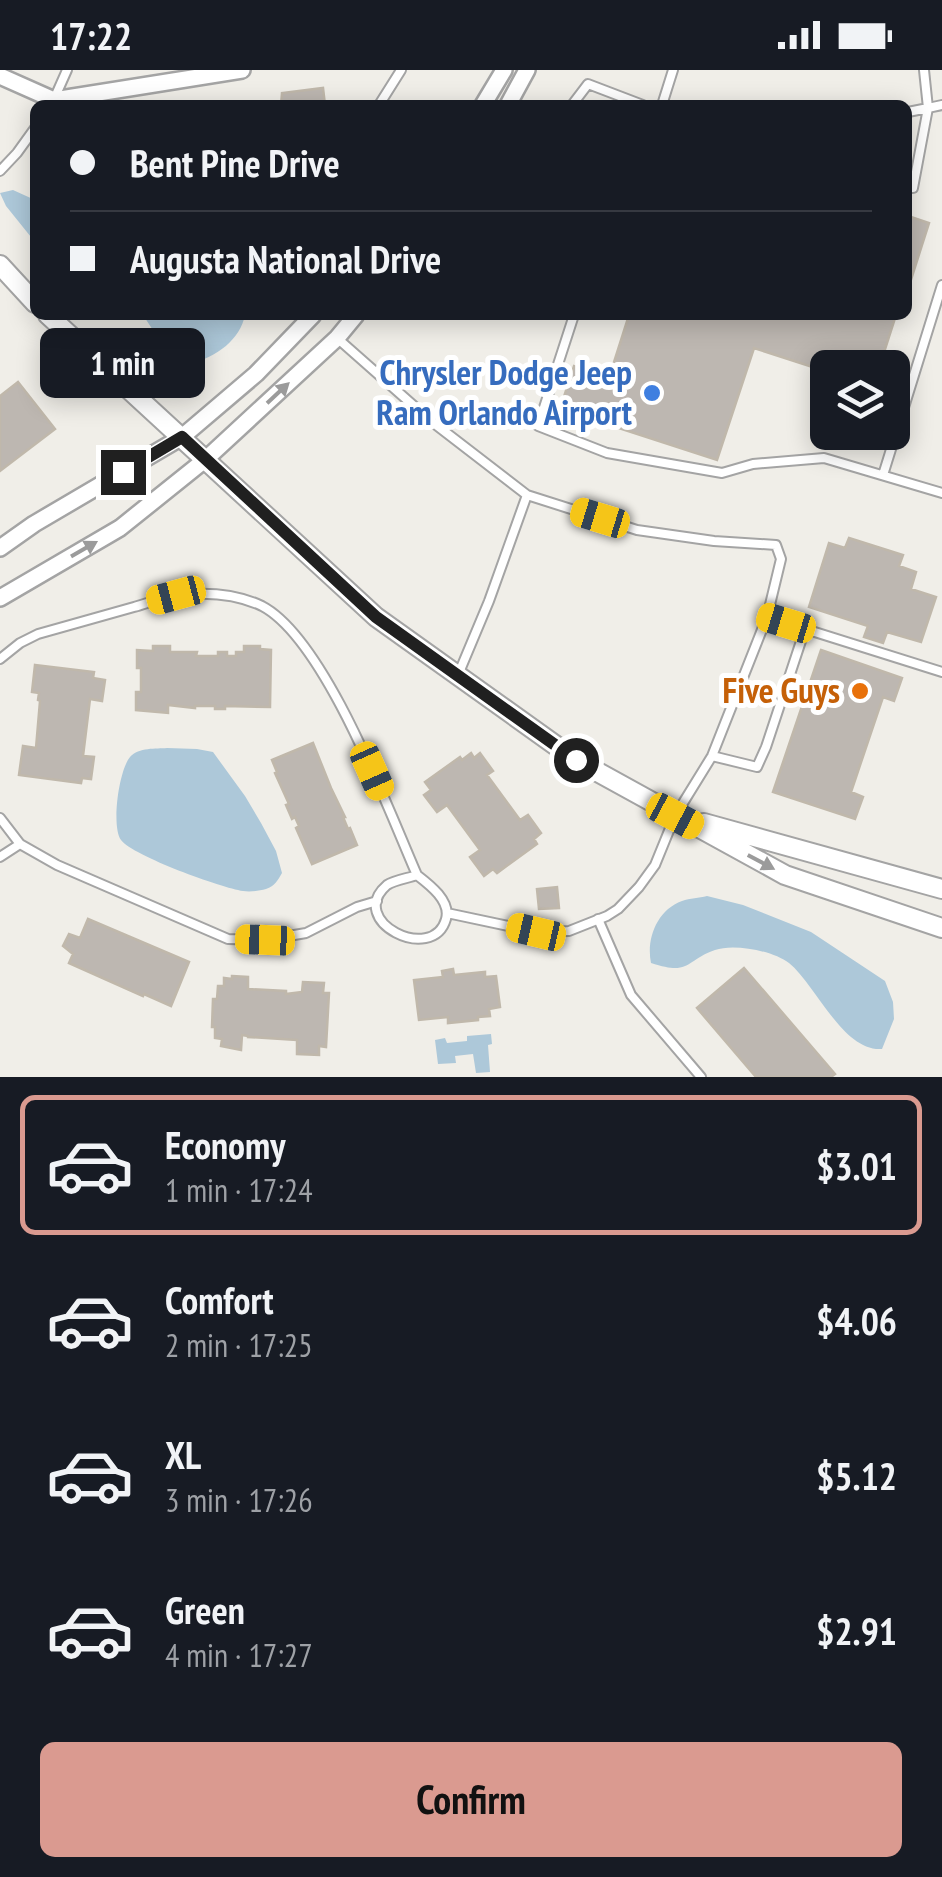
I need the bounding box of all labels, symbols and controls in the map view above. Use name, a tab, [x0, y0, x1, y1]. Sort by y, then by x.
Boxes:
text: 17:22	[50, 11, 132, 60]
text: Bent Pine Drive	[130, 138, 340, 187]
text: Augusta National Drive	[130, 234, 441, 283]
callout: 1 min	[41, 327, 206, 397]
text: 1 min	[90, 342, 155, 384]
place label: Chrysler Dodge Jeep Ram Orlando Airport	[376, 349, 632, 435]
map controls	[810, 350, 910, 450]
button: layers	[810, 350, 910, 450]
one-way arrow	[266, 382, 290, 405]
marker: Chrysler Dodge Jeep Ram Orlando Airport	[641, 382, 663, 404]
route end	[101, 450, 146, 495]
car	[567, 495, 633, 541]
one-way arrow	[70, 541, 99, 558]
car	[143, 573, 209, 617]
car	[753, 600, 819, 646]
place label: Five Guys	[723, 667, 840, 713]
marker: Five Guys	[849, 680, 871, 702]
car	[346, 737, 398, 805]
route start	[554, 738, 599, 783]
car	[641, 789, 709, 843]
one-way arrow	[746, 853, 775, 870]
car	[503, 911, 569, 953]
car	[234, 924, 296, 956]
icon: car	[45, 1120, 135, 1210]
text: Economy	[165, 1120, 285, 1169]
text: $3.01	[816, 1141, 897, 1190]
text: 1 min · 17:24	[165, 1169, 313, 1211]
icon: car	[45, 1275, 135, 1365]
text: Comfort	[165, 1275, 274, 1324]
text: $4.06	[816, 1296, 897, 1345]
text: 2 min · 17:25	[165, 1324, 313, 1366]
icon: car	[45, 1430, 135, 1520]
text: XL	[165, 1430, 201, 1479]
text: $5.12	[816, 1451, 897, 1500]
text: 3 min · 17:26	[165, 1479, 313, 1521]
icon: car	[45, 1585, 135, 1675]
text: Green	[165, 1585, 245, 1634]
text: $2.91	[816, 1606, 897, 1655]
text: 4 min · 17:27	[165, 1634, 313, 1676]
button: Confirm	[40, 1742, 902, 1857]

